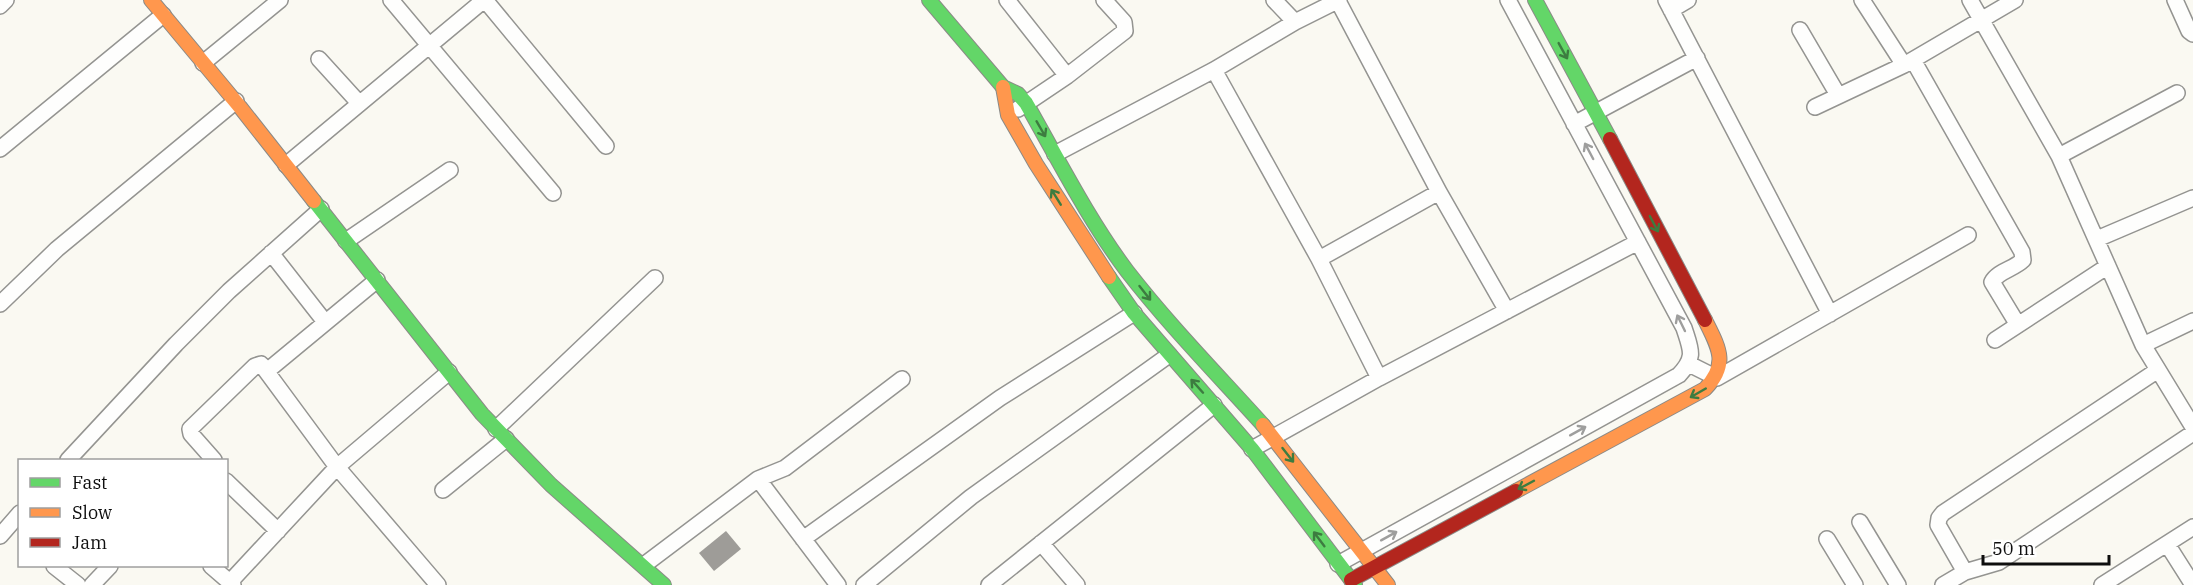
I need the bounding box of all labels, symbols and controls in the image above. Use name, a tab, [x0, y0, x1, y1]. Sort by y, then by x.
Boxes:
one-way arrow	[1558, 42, 1569, 60]
one-way arrow	[1036, 119, 1047, 137]
one-way arrow	[1583, 143, 1595, 160]
one-way arrow	[1050, 188, 1063, 205]
one-way arrow	[1649, 214, 1660, 232]
one-way arrow	[1138, 285, 1151, 301]
one-way arrow	[1674, 314, 1686, 332]
one-way arrow	[1190, 379, 1204, 394]
one-way arrow	[1690, 387, 1707, 399]
one-way arrow	[1569, 425, 1586, 437]
one-way arrow	[1282, 446, 1294, 462]
legend	[18, 459, 228, 567]
text: Fast	[72, 471, 107, 494]
one-way arrow	[1518, 479, 1535, 491]
text: Slow	[72, 501, 112, 524]
scale bar	[1983, 528, 2109, 566]
one-way arrow	[1380, 530, 1397, 542]
text: Jam	[72, 531, 107, 554]
one-way arrow	[1313, 531, 1325, 547]
text: 50 m	[1992, 537, 2035, 560]

